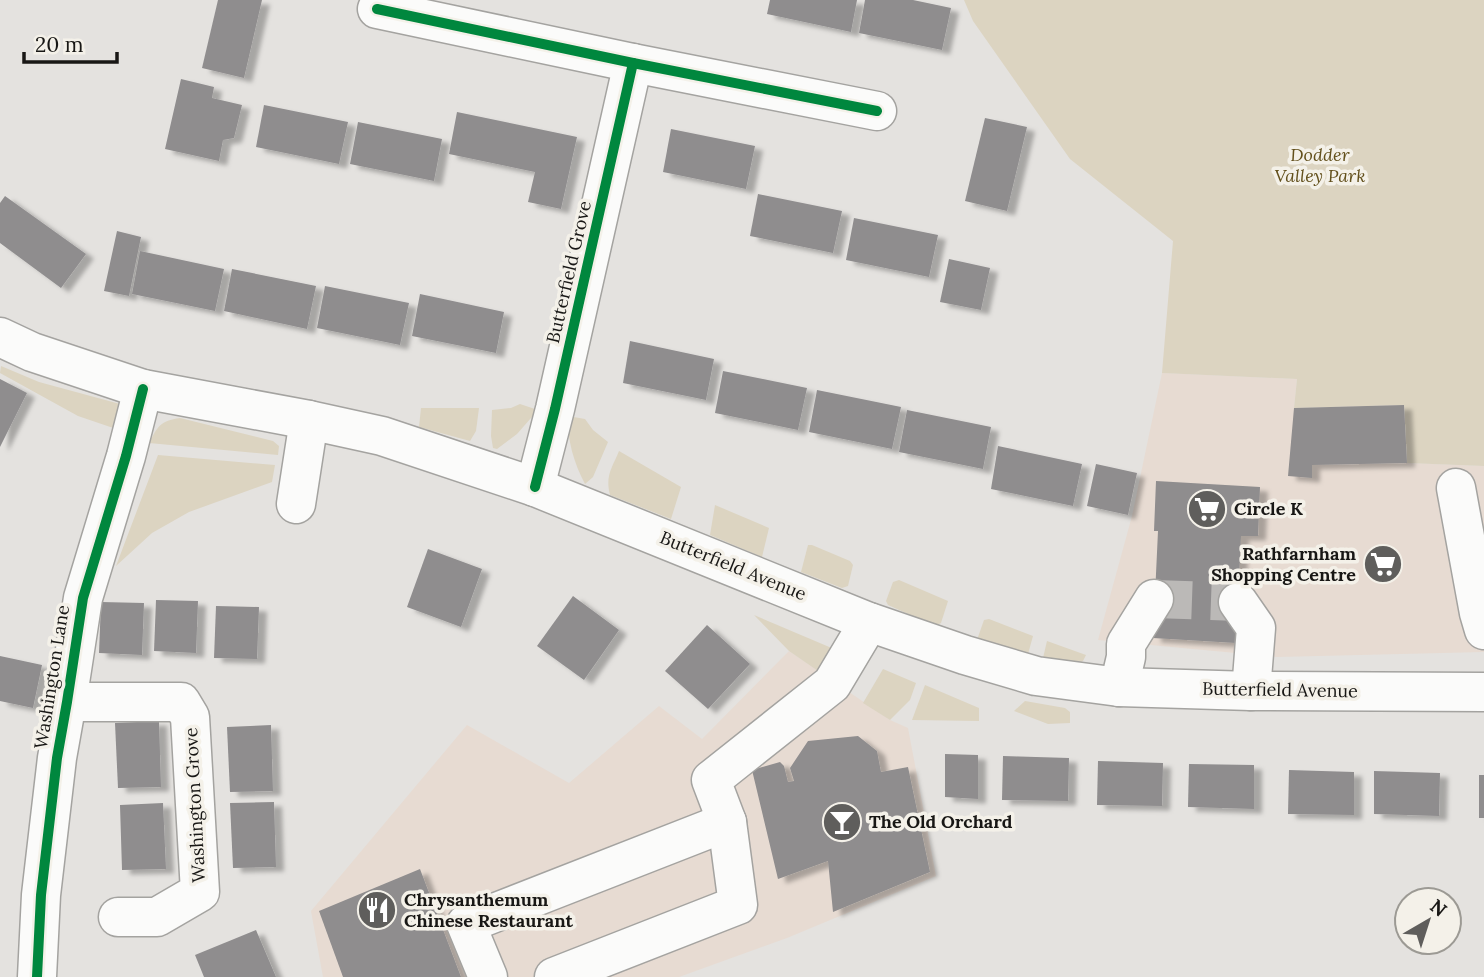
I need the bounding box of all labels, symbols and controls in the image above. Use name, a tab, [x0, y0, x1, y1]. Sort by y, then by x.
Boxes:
scale bar	[24, 21, 117, 65]
text: 20 m	[35, 31, 84, 58]
park label: Dodder Valley Park	[1274, 143, 1366, 187]
street label: Butterfield Grove	[541, 198, 596, 345]
supermarket icon: Circle K	[1186, 488, 1228, 530]
place label: Circle K	[1234, 497, 1303, 520]
street label: Butterfield Avenue	[657, 526, 810, 605]
place label: Rathfarnham Shopping Centre	[1211, 542, 1356, 586]
supermarket icon: Rathfarnham Shopping Centre	[1362, 543, 1404, 585]
street label: Washington Lane	[29, 603, 74, 751]
street label: Butterfield Avenue	[1202, 677, 1358, 702]
street label: Washington Grove	[179, 727, 210, 883]
bar icon: The Old Orchard	[821, 801, 863, 843]
place label: The Old Orchard	[869, 810, 1013, 833]
north arrow	[1393, 886, 1463, 956]
place label: Chrysanthemum Chinese Restaurant	[404, 888, 574, 932]
restaurant icon: Chrysanthemum Chinese Restaurant	[356, 889, 398, 931]
text: N	[1425, 894, 1452, 922]

